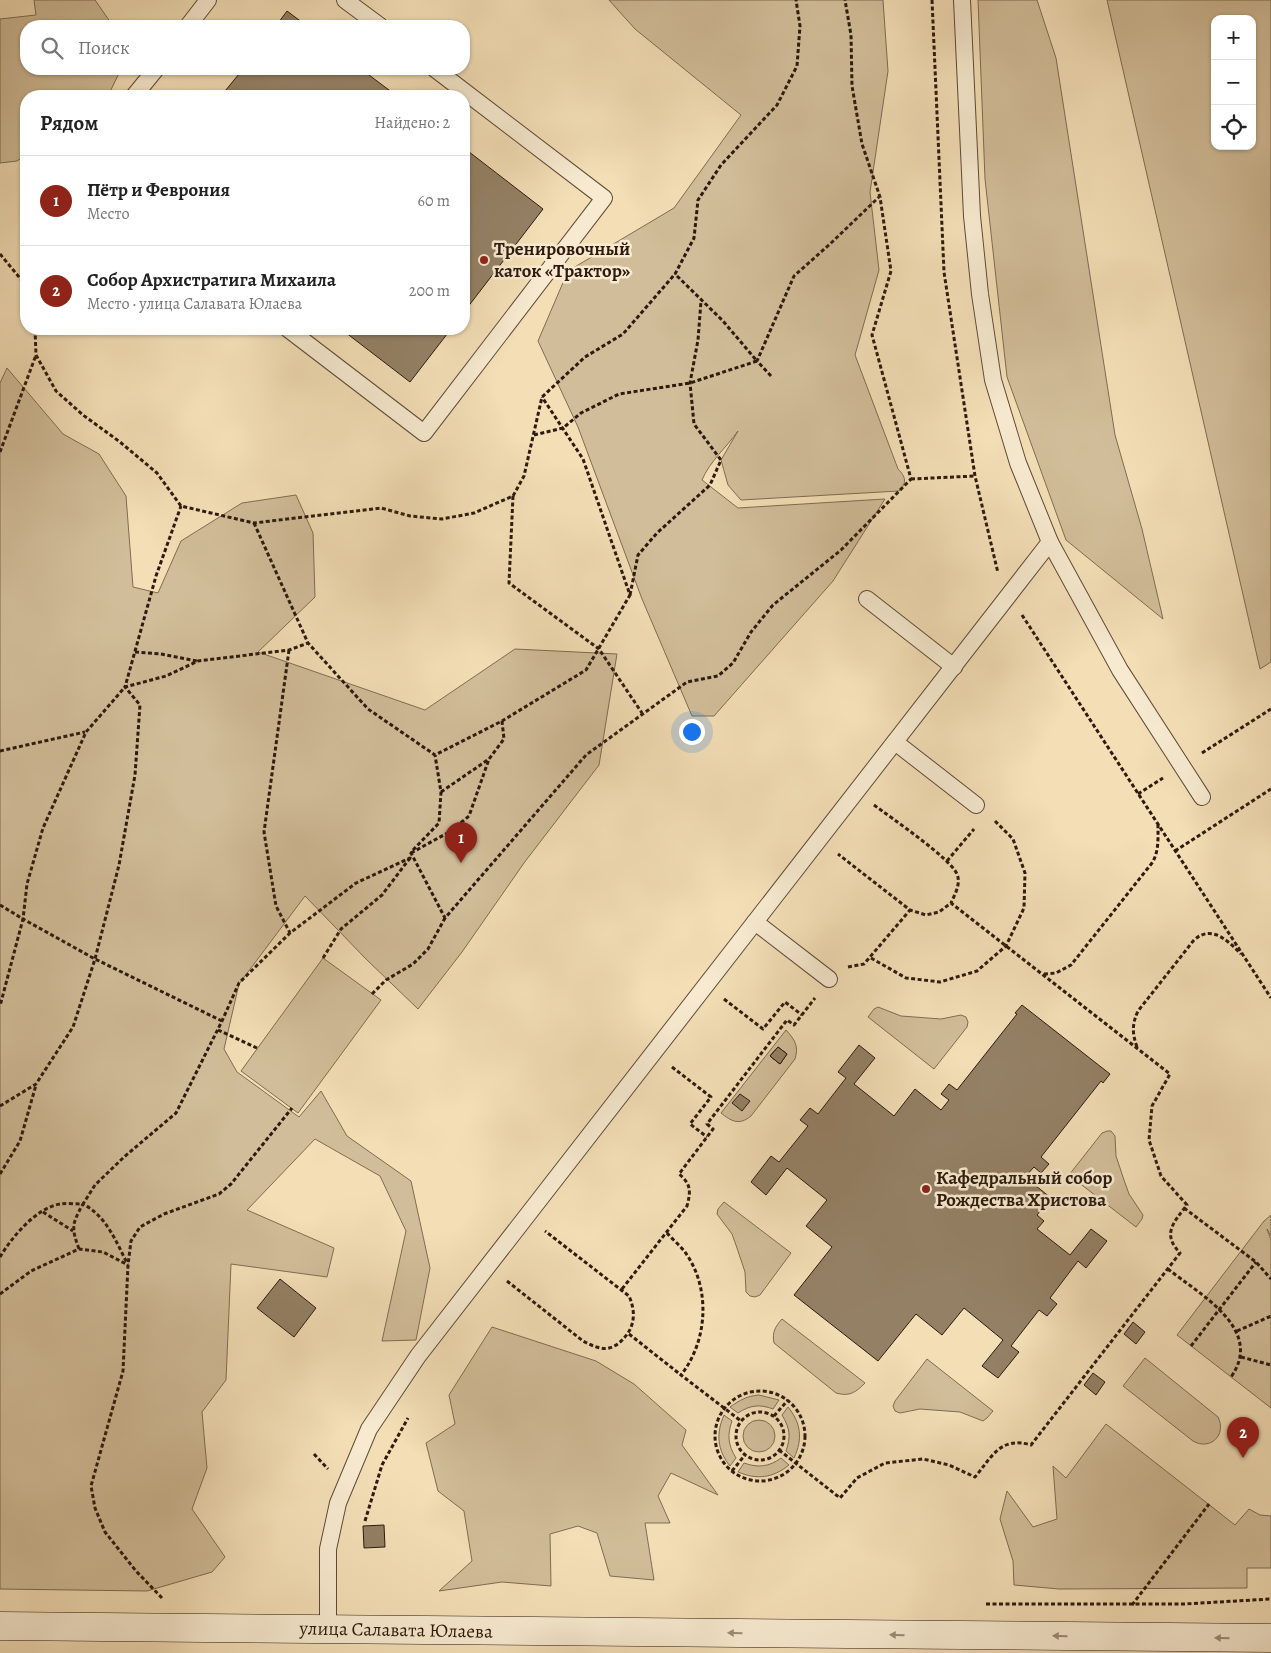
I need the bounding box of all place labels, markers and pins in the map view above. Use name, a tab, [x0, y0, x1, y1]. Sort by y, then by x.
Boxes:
place label: Тренировочный каток «Трактор»	[494, 236, 631, 284]
marker: Тренировочный каток «Трактор»	[478, 254, 490, 266]
pin: 1	[445, 822, 477, 863]
place label: Кафедральный собор Рождества Христова	[936, 1165, 1112, 1213]
marker: Кафедральный собор Рождества Христова	[920, 1183, 932, 1195]
pin: 2	[1227, 1417, 1259, 1458]

